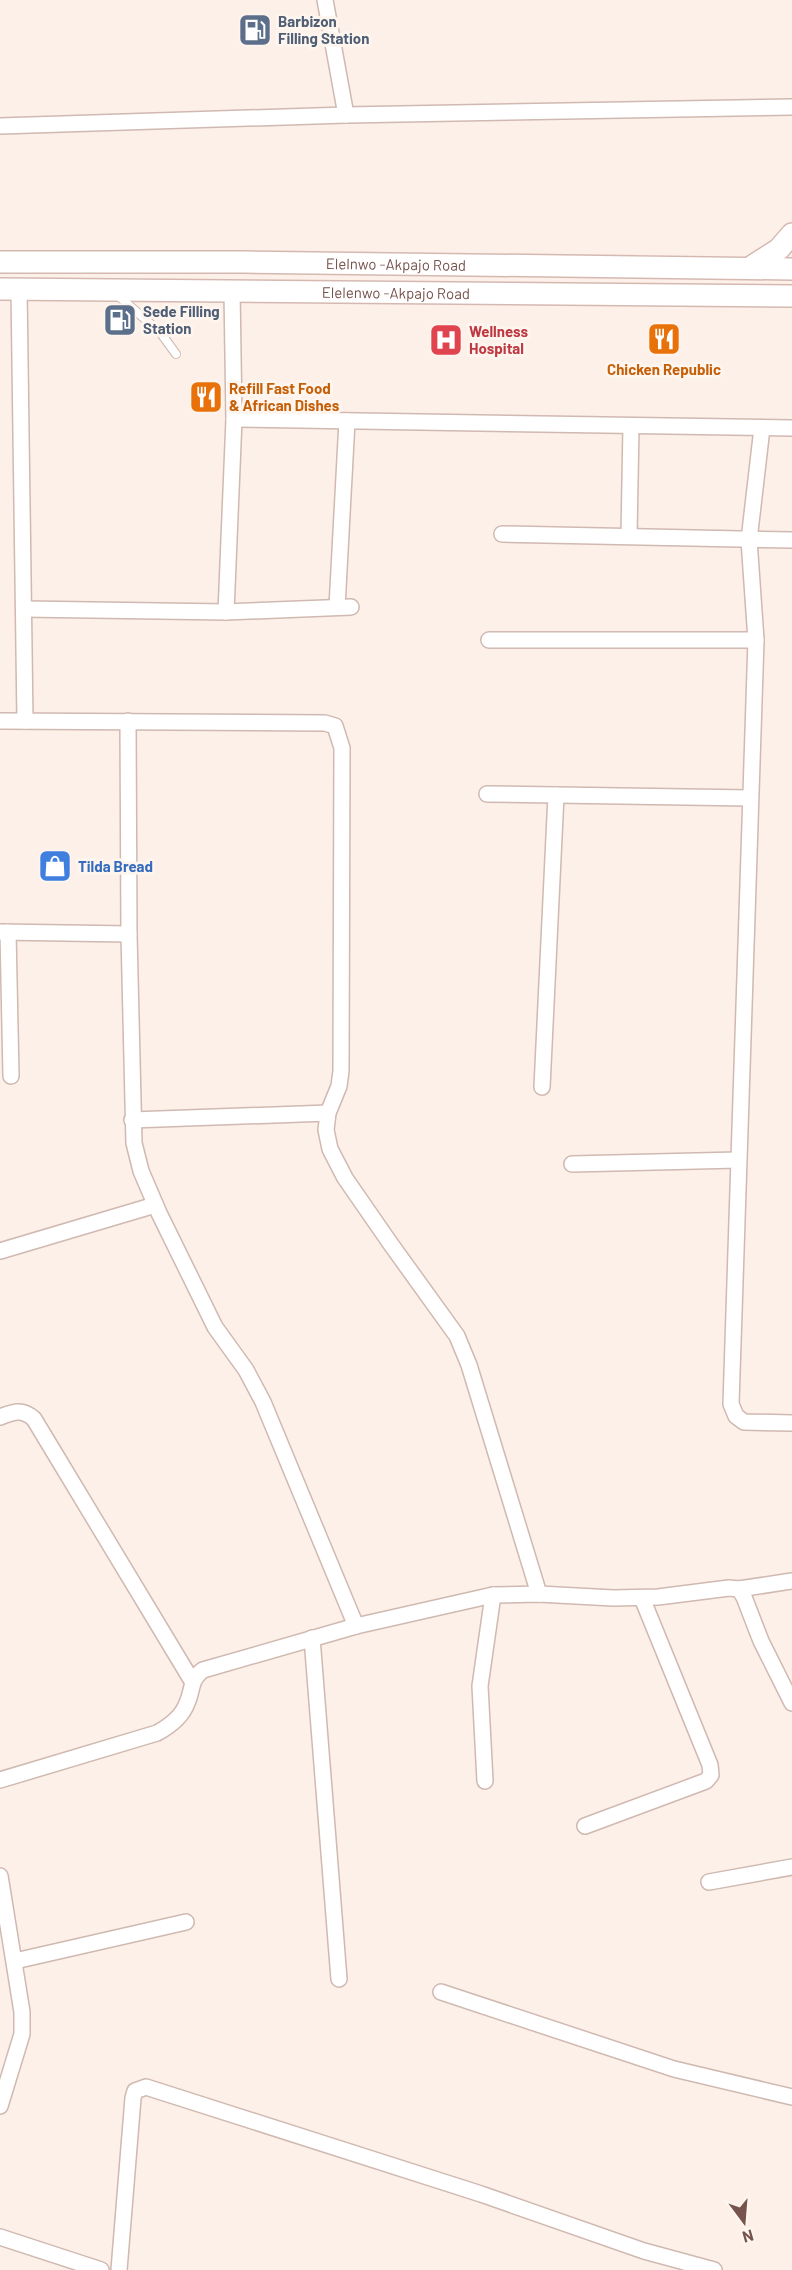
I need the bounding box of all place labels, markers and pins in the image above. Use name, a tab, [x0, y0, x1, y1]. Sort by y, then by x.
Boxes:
fuel station icon: Barbizon Filling Station	[237, 12, 273, 48]
place label: Barbizon Filling Station	[278, 12, 369, 47]
fuel station icon: Sede Filling Station	[102, 302, 138, 338]
place label: Sede Filling Station	[143, 302, 220, 337]
restaurant icon: Chicken Republic	[646, 321, 682, 357]
hospital icon: Wellness Hospital	[428, 322, 464, 358]
place label: Wellness Hospital	[469, 322, 528, 357]
place label: Chicken Republic	[607, 360, 721, 378]
restaurant icon: Refill Fast Food & African Dishes	[188, 379, 224, 415]
place label: Refill Fast Food & African Dishes	[229, 379, 340, 414]
shop icon: Tilda Bread	[37, 848, 73, 884]
place label: Tilda Bread	[78, 857, 153, 875]

